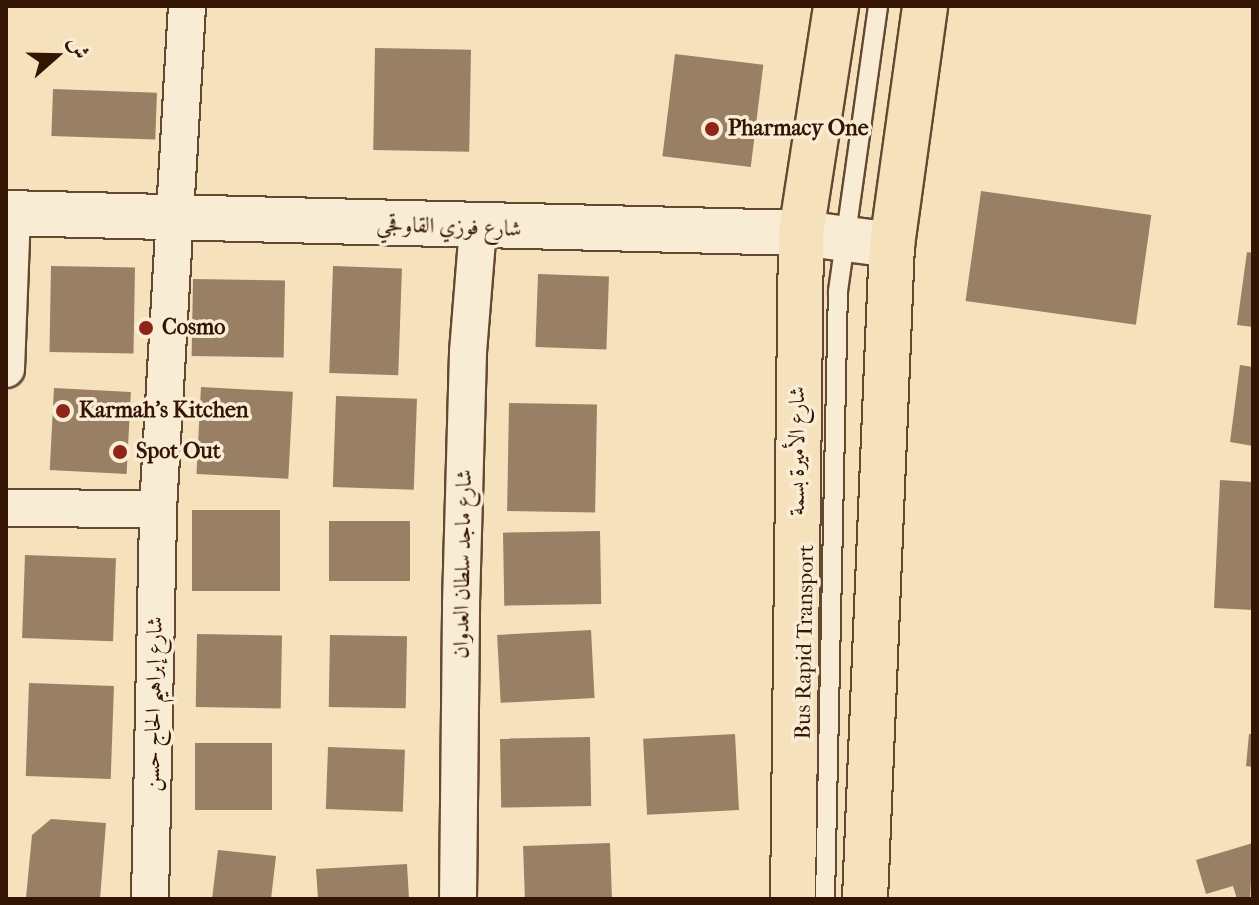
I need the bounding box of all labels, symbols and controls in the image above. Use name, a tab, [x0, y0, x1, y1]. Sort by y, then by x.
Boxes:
north arrow	[16, 16, 96, 96]
text: ش	[63, 33, 94, 62]
place label: Pharmacy One	[728, 116, 869, 142]
marker: Pharmacy One	[703, 120, 721, 138]
street label: شارع فوزي القاوقجي	[376, 211, 522, 243]
place label: Cosmo	[162, 315, 225, 341]
marker: Cosmo	[137, 319, 155, 337]
street label: شارع الأميرة بسمة	[785, 386, 811, 516]
place label: Karmah's Kitchen	[79, 398, 249, 424]
marker: Karmah's Kitchen	[54, 402, 72, 420]
place label: Spot Out	[136, 439, 221, 465]
marker: Spot Out	[111, 443, 129, 461]
street label: شارع ماجد سلطان العدوان	[448, 469, 478, 659]
street label: Bus Rapid Transport	[790, 544, 820, 740]
street label: شارع إبراهيم الحاج حسن	[139, 616, 169, 792]

